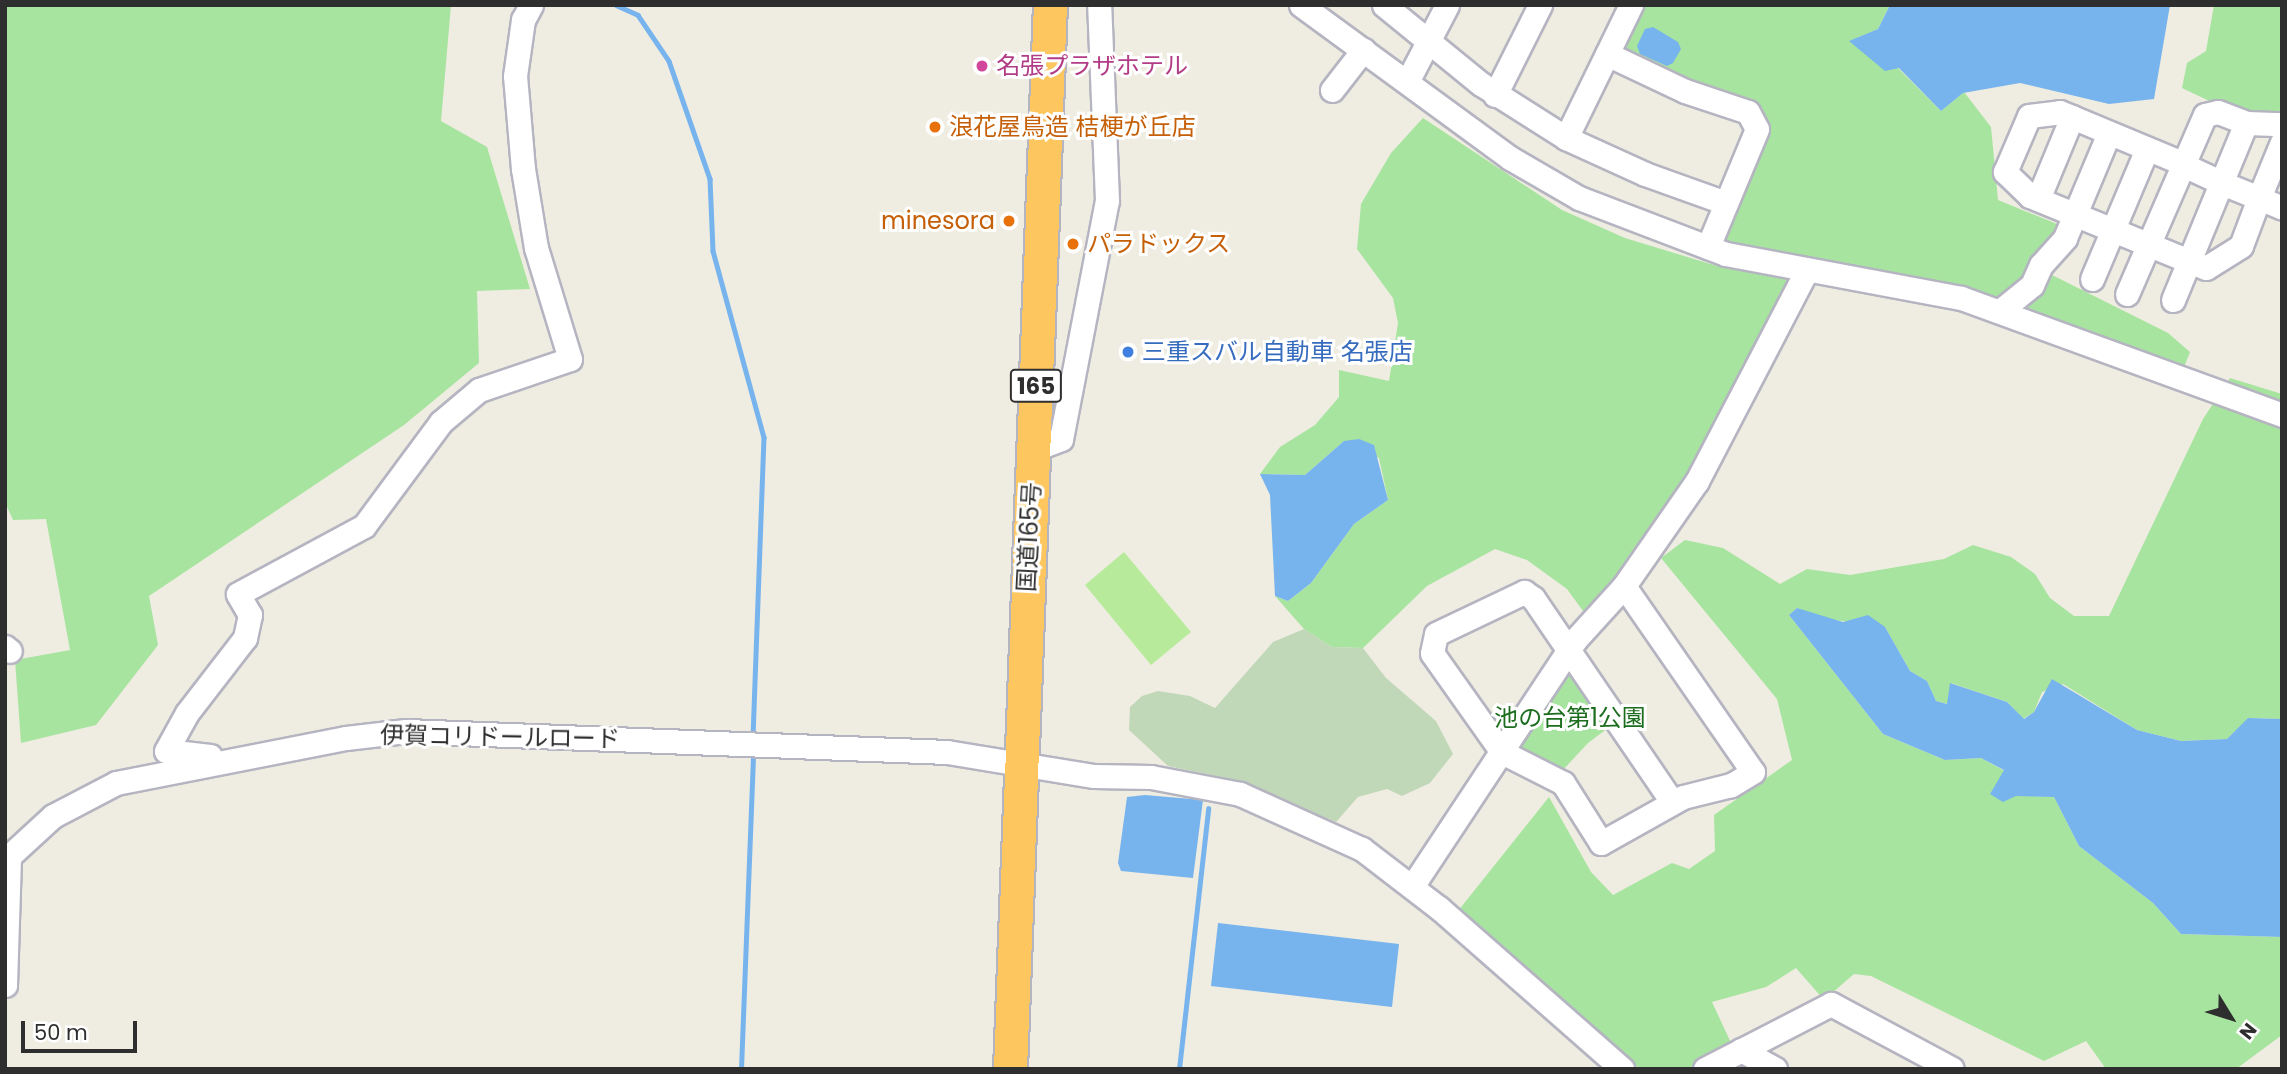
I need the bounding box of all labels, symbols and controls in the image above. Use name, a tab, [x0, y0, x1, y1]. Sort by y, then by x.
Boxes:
place label: 名張プラザホテル	[996, 52, 1188, 80]
marker: 名張プラザホテル	[974, 58, 990, 74]
place label: 浪花屋鳥造 桔梗が丘店	[949, 113, 1195, 141]
marker: 浪花屋鳥造 桔梗が丘店	[927, 119, 943, 135]
place label: minesora	[881, 207, 995, 235]
marker: minesora	[1001, 213, 1017, 229]
place label: パラドックス	[1087, 230, 1231, 258]
marker: パラドックス	[1065, 236, 1081, 252]
place label: 三重スバル自動車 名張店	[1142, 338, 1412, 366]
marker: 三重スバル自動車 名張店	[1120, 344, 1136, 360]
road number: 165	[1010, 366, 1062, 406]
street label: 国道165号	[1012, 481, 1046, 593]
park label: 池の台第1公園	[1494, 704, 1646, 732]
street label: 伊賀コリドールロード	[380, 721, 620, 753]
north arrow	[2196, 983, 2266, 1053]
scale bar	[24, 1007, 140, 1052]
text: N	[2233, 1017, 2263, 1045]
text: 50 m	[34, 1018, 88, 1047]

